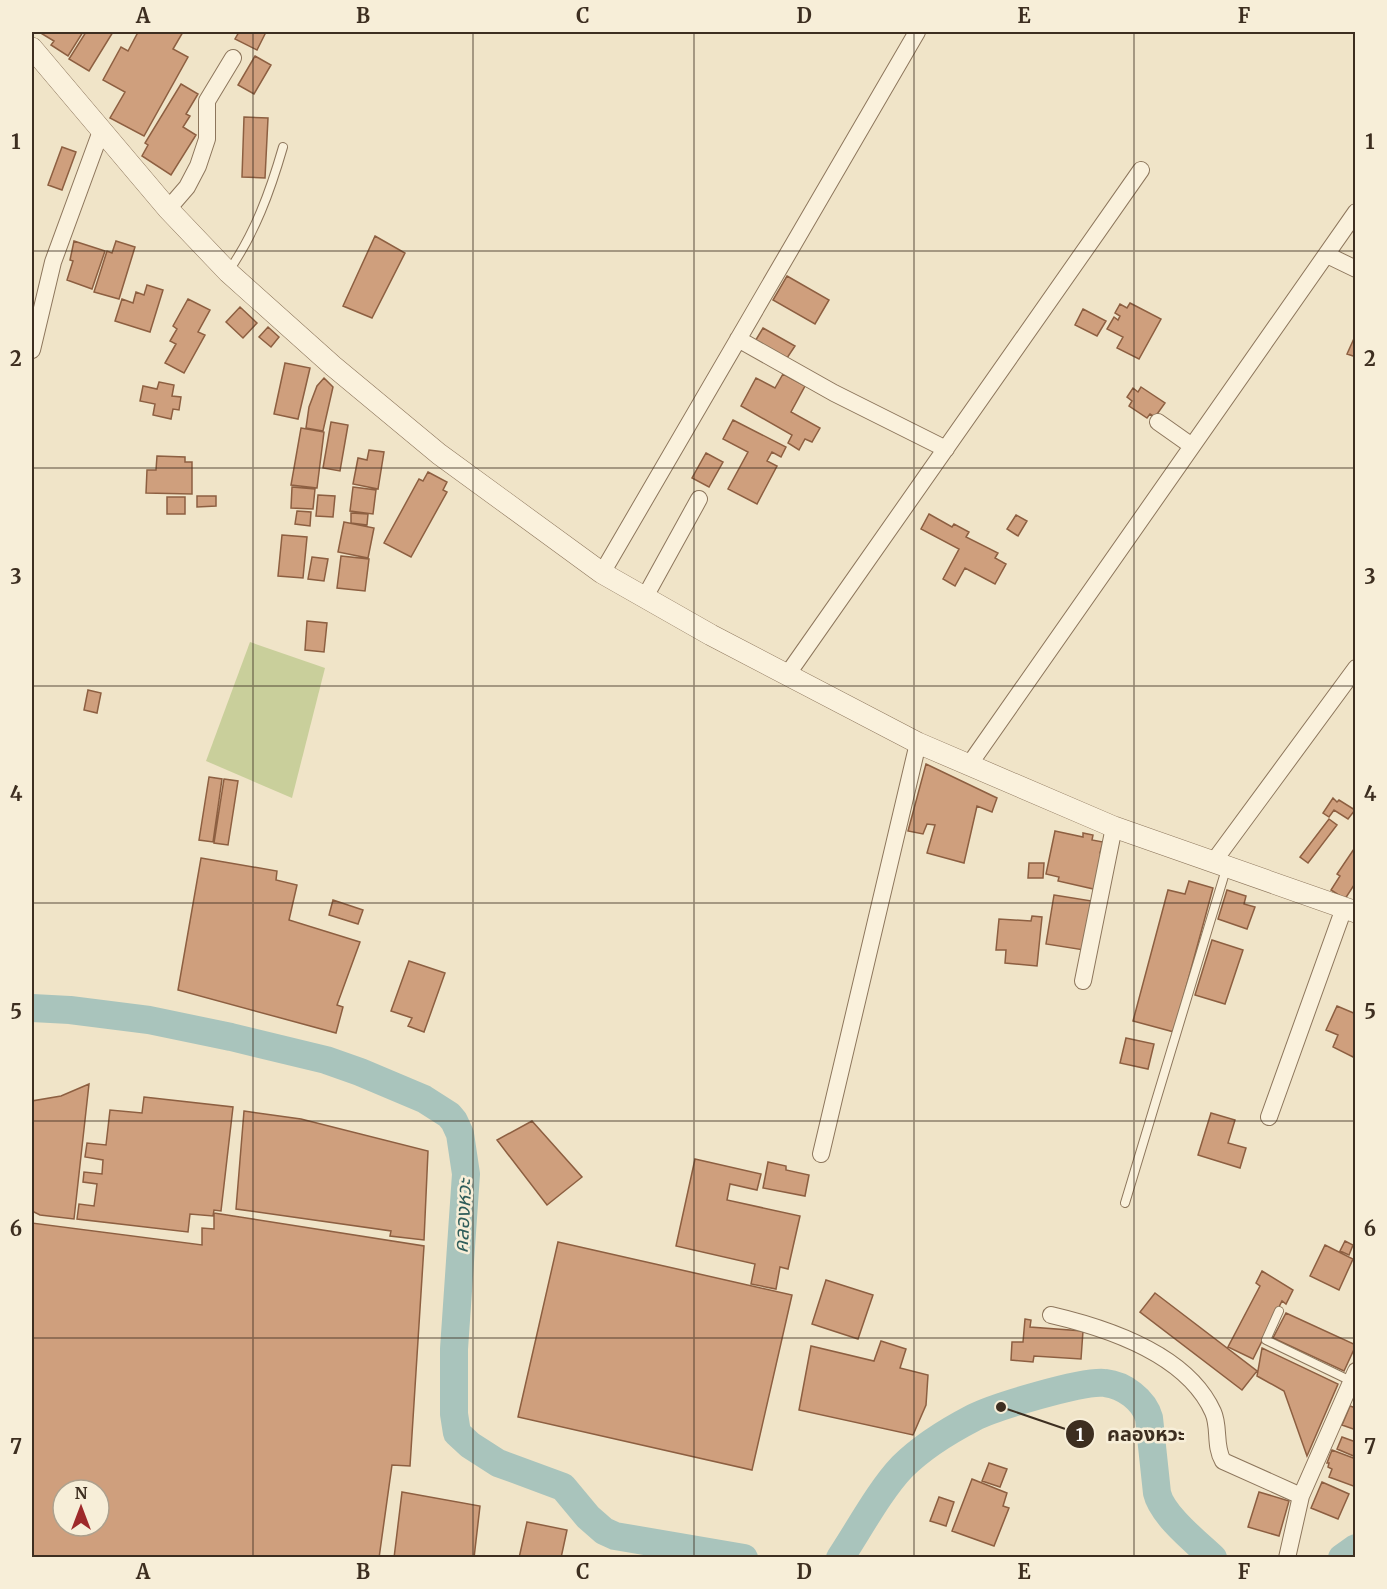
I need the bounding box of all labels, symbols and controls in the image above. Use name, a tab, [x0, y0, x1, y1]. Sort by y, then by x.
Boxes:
text: A	[135, 3, 151, 28]
text: B	[356, 3, 370, 28]
text: C	[576, 3, 590, 28]
text: D	[796, 3, 812, 28]
text: E	[1017, 3, 1031, 28]
text: F	[1238, 3, 1251, 28]
text: 1	[11, 129, 21, 154]
text: 1	[1365, 129, 1375, 154]
text: 2	[10, 346, 22, 371]
text: 2	[1364, 346, 1376, 371]
text: 3	[10, 564, 22, 589]
text: 3	[1364, 564, 1376, 589]
text: 4	[10, 781, 23, 806]
text: 4	[1364, 781, 1377, 806]
text: 5	[10, 999, 22, 1024]
text: 5	[1364, 999, 1376, 1024]
water label: คลองหวะ	[448, 1176, 477, 1254]
text: 6	[10, 1216, 22, 1241]
text: 6	[1364, 1216, 1376, 1241]
callout: คลองหวะ	[1065, 1415, 1197, 1453]
text: คลองหวะ	[1107, 1421, 1185, 1446]
text: 1	[1076, 1423, 1084, 1446]
text: 7	[10, 1434, 22, 1459]
text: 7	[1364, 1434, 1376, 1459]
north arrow	[51, 1478, 111, 1538]
text: N	[75, 1483, 88, 1503]
text: A	[135, 1559, 151, 1584]
text: B	[356, 1559, 370, 1584]
text: C	[576, 1559, 590, 1584]
text: D	[796, 1559, 812, 1584]
text: E	[1017, 1559, 1031, 1584]
text: F	[1238, 1559, 1251, 1584]

